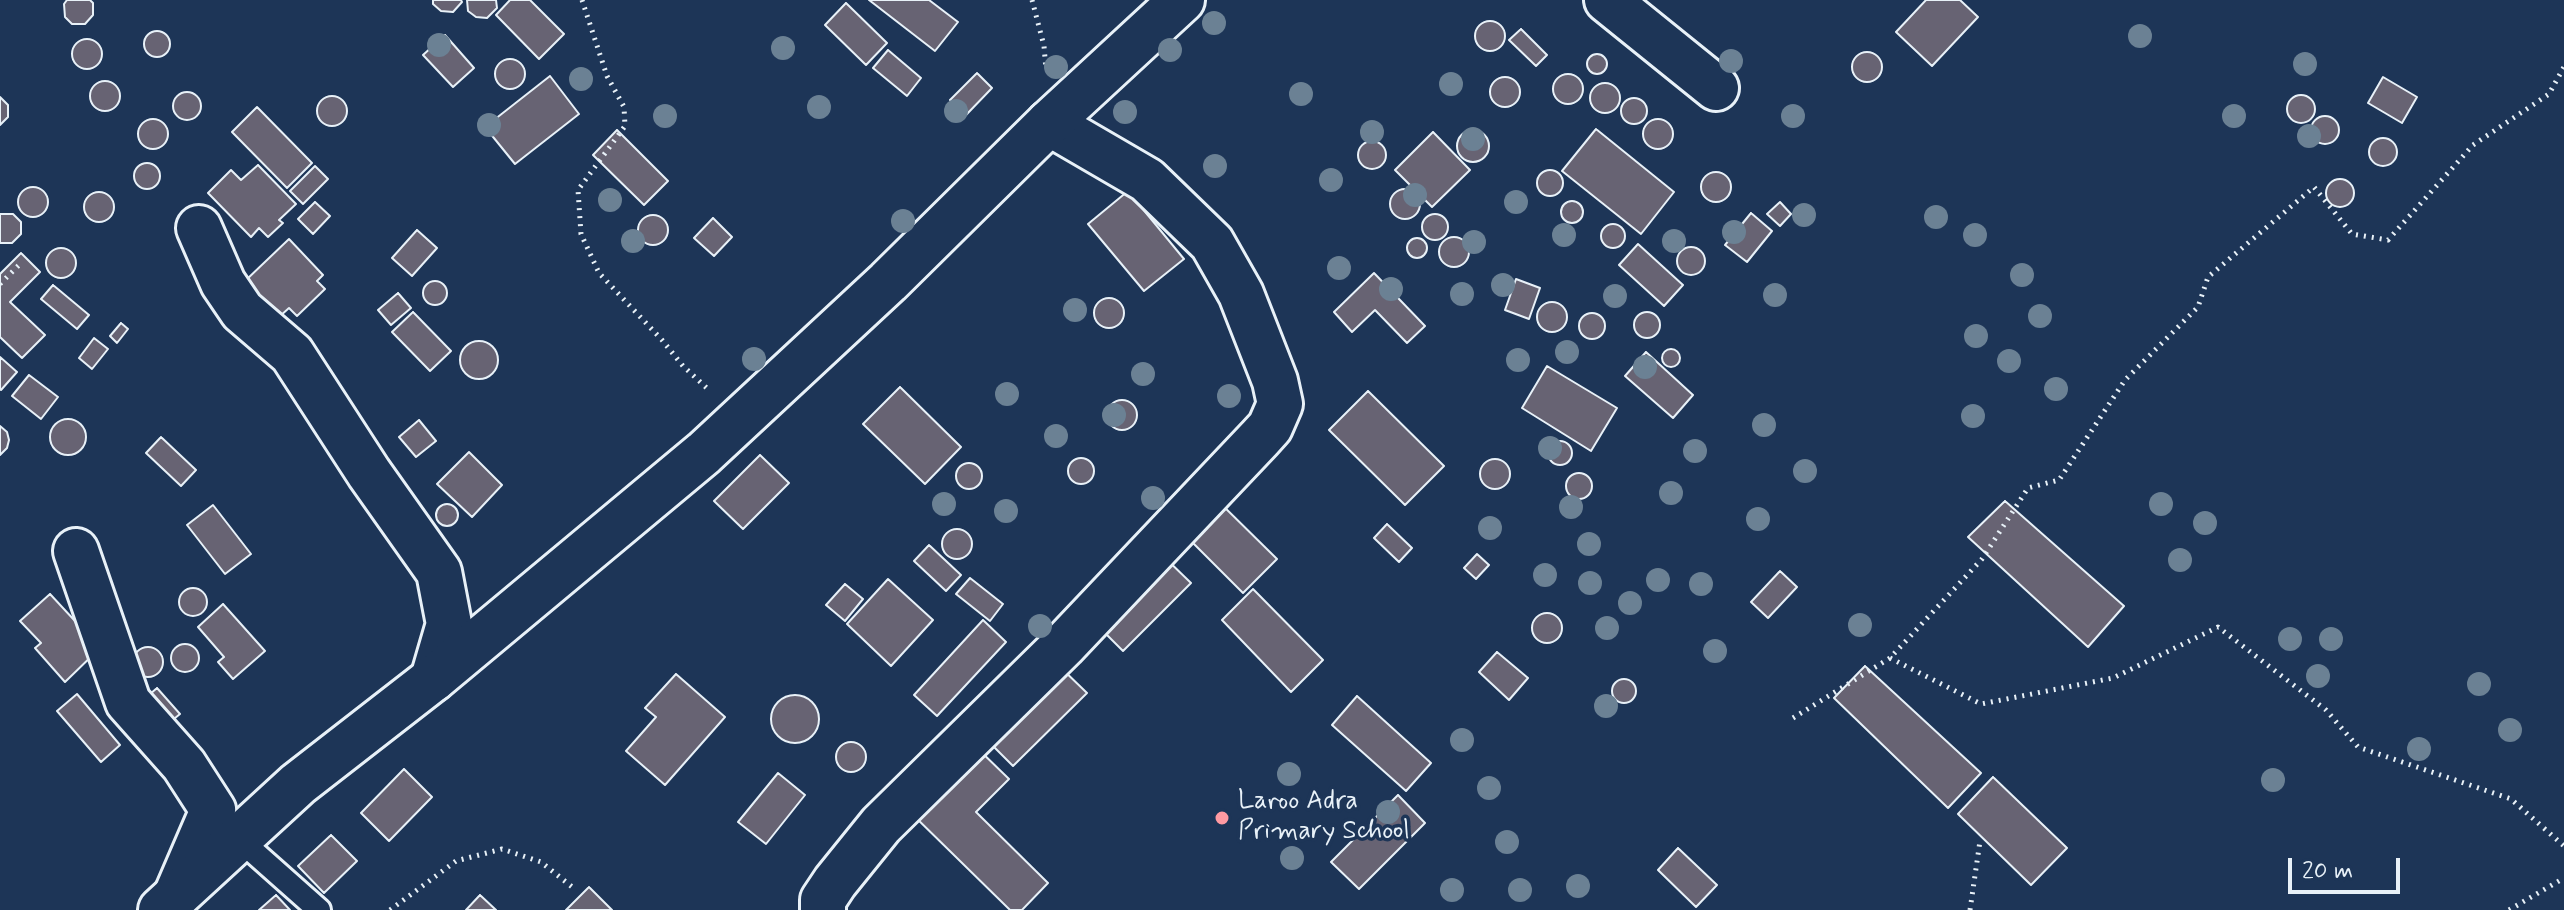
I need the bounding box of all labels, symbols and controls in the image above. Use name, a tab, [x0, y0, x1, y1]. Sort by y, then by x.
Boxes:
place label: Laroo Adra Primary School	[1238, 787, 1410, 848]
marker: Laroo Adra Primary School	[1213, 809, 1231, 827]
scale bar	[2292, 842, 2404, 892]
text: 20 m	[2302, 856, 2353, 887]

